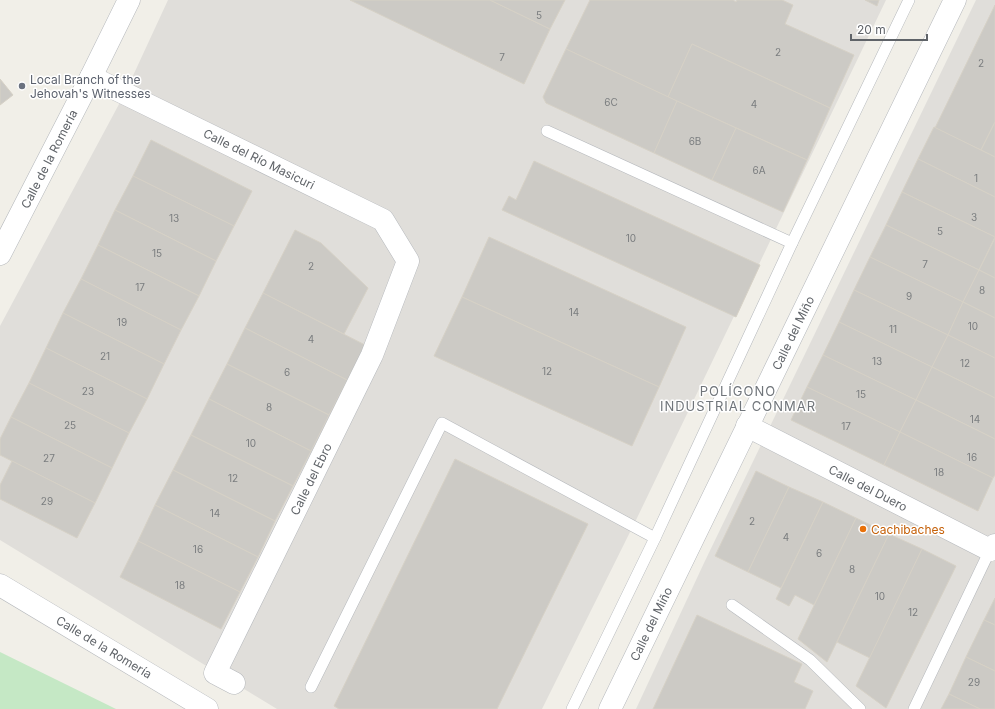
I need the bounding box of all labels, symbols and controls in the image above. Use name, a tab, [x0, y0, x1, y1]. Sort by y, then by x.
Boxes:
house number: 5	[536, 9, 542, 21]
scale bar	[851, 16, 927, 42]
text: 20 m	[857, 22, 886, 37]
house number: 2	[775, 46, 781, 58]
house number: 7	[499, 51, 505, 63]
house number: 2	[978, 57, 984, 69]
place label: Local Branch of the Jehovah's Witnesses	[30, 72, 150, 101]
marker: Local Branch of the Jehovah's Witnesses	[17, 81, 27, 91]
house number: 6C	[604, 96, 618, 108]
house number: 4	[751, 98, 757, 110]
street label: Calle de la Romería	[18, 107, 80, 211]
street label: Calle del Río Masicuri	[201, 126, 317, 192]
house number: 6B	[689, 135, 701, 147]
house number: 6A	[752, 164, 766, 176]
house number: 1	[974, 172, 978, 184]
house number: 3	[971, 211, 977, 223]
house number: 13	[169, 212, 179, 224]
house number: 5	[937, 225, 943, 237]
house number: 10	[626, 232, 636, 244]
house number: 15	[152, 247, 162, 259]
house number: 7	[922, 258, 928, 270]
house number: 2	[308, 260, 314, 272]
house number: 17	[135, 281, 145, 293]
house number: 8	[979, 284, 985, 296]
house number: 9	[906, 290, 912, 302]
street label: Calle del Miño	[769, 294, 817, 372]
house number: 14	[569, 306, 579, 318]
house number: 19	[117, 316, 127, 328]
house number: 10	[968, 320, 978, 332]
house number: 11	[889, 323, 897, 335]
house number: 4	[308, 333, 314, 345]
house number: 21	[100, 350, 110, 362]
house number: 13	[872, 355, 882, 367]
house number: 12	[960, 357, 970, 369]
house number: 12	[542, 365, 552, 377]
house number: 6	[284, 366, 290, 378]
district label: POLÍGONO INDUSTRIAL CONMAR	[660, 383, 816, 414]
house number: 23	[82, 385, 94, 397]
house number: 15	[856, 388, 866, 400]
house number: 8	[266, 401, 272, 413]
house number: 14	[970, 413, 980, 425]
house number: 25	[64, 419, 76, 431]
house number: 17	[841, 420, 851, 432]
house number: 10	[246, 437, 256, 449]
street label: Calle del Ebro	[287, 440, 335, 518]
house number: 16	[967, 451, 977, 463]
house number: 27	[43, 452, 55, 464]
street label: Calle del Duero	[826, 462, 910, 514]
house number: 18	[934, 466, 944, 478]
house number: 12	[228, 472, 238, 484]
house number: 29	[41, 495, 53, 507]
house number: 14	[210, 507, 220, 519]
house number: 2	[749, 515, 755, 527]
place label: Cachibaches	[871, 522, 945, 537]
marker: Cachibaches	[858, 524, 868, 534]
house number: 4	[783, 531, 789, 543]
house number: 16	[193, 543, 203, 555]
house number: 6	[816, 547, 822, 559]
house number: 8	[849, 563, 855, 575]
house number: 18	[175, 579, 185, 591]
street label: Calle del Miño	[627, 585, 675, 663]
house number: 10	[875, 590, 885, 602]
house number: 12	[908, 606, 918, 618]
street label: Calle de la Romería	[53, 612, 155, 682]
house number: 29	[968, 676, 980, 688]

